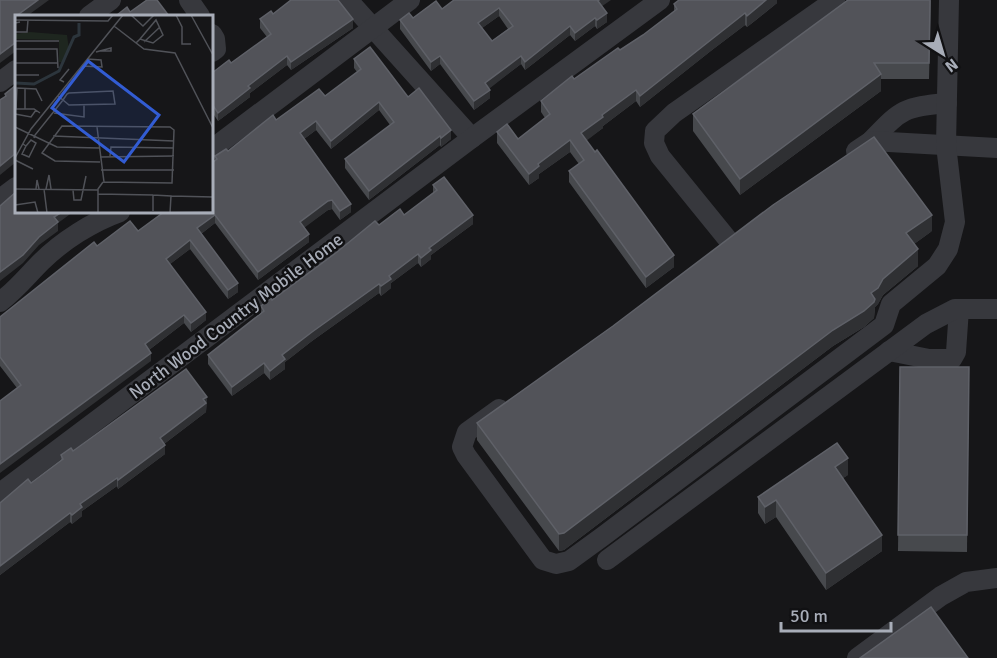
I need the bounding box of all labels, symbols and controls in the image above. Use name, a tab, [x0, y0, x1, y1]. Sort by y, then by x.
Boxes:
inset map	[15, 15, 213, 213]
north arrow	[913, 24, 973, 84]
text: N	[941, 54, 962, 77]
street label: North Wood Country Mobile Home	[125, 228, 347, 404]
scale bar	[781, 595, 890, 633]
text: 50 m	[790, 605, 828, 627]

